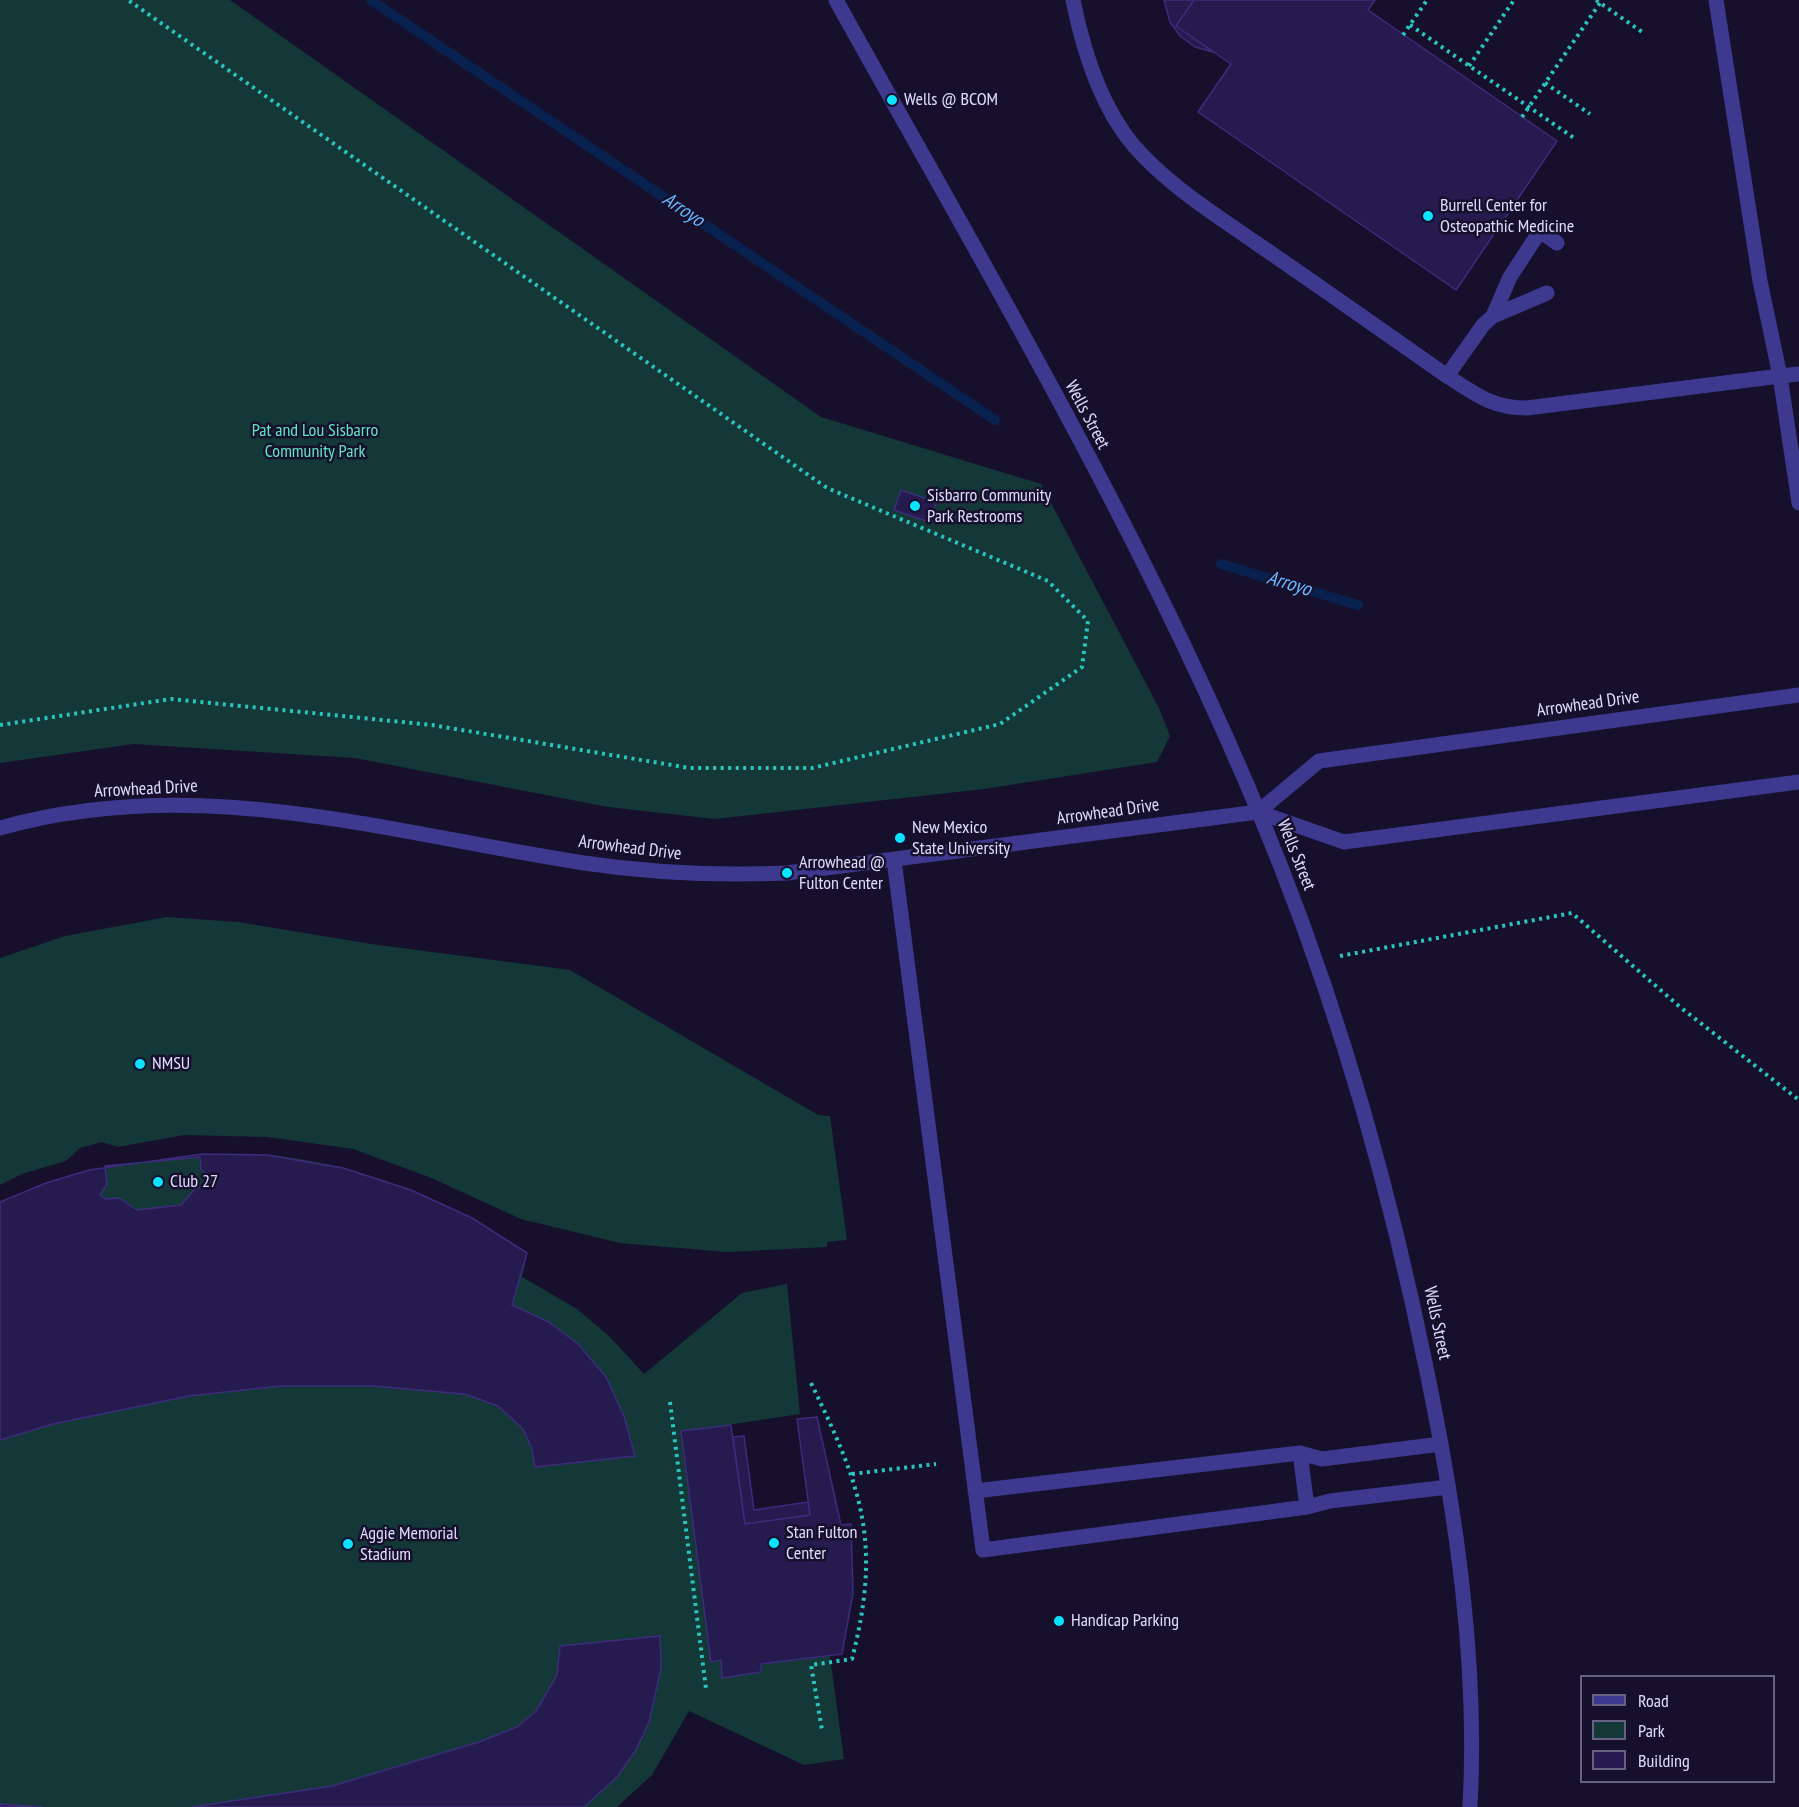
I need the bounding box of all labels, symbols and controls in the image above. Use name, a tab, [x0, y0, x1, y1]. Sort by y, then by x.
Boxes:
place label: Wells @ BCOM	[904, 89, 998, 111]
marker: Wells @ BCOM	[885, 93, 899, 107]
water label: Arroyo	[658, 187, 708, 233]
place label: Burrell Center for Osteopathic Medicine	[1440, 195, 1574, 238]
marker: Burrell Center for Osteopathic Medicine	[1421, 209, 1435, 223]
street label: Wells Street	[1060, 377, 1114, 453]
park label: Pat and Lou Sisbarro Community Park	[252, 420, 378, 462]
place label: Sisbarro Community Park Restrooms	[927, 485, 1051, 528]
marker: Sisbarro Community Park Restrooms	[908, 499, 922, 513]
water label: Arroyo	[1264, 566, 1314, 602]
street label: Arrowhead Drive	[1535, 686, 1641, 722]
street label: Arrowhead Drive	[94, 776, 198, 802]
street label: Arrowhead Drive	[1055, 794, 1161, 830]
street label: Wells Street	[1272, 816, 1320, 894]
place label: New Mexico State University	[912, 817, 1010, 860]
street label: Arrowhead Drive	[577, 831, 683, 865]
marker: New Mexico State University	[893, 831, 907, 845]
place label: Arrowhead @ Fulton Center	[799, 852, 885, 894]
marker: Arrowhead @ Fulton Center	[780, 866, 794, 880]
place label: NMSU	[152, 1053, 190, 1075]
marker: NMSU	[133, 1057, 147, 1071]
place label: Club 27	[170, 1171, 218, 1193]
marker: Club 27	[151, 1175, 165, 1189]
street label: Wells Street	[1419, 1284, 1455, 1362]
place label: Stan Fulton Center	[786, 1522, 857, 1564]
place label: Aggie Memorial Stadium	[360, 1523, 458, 1565]
marker: Stan Fulton Center	[767, 1536, 781, 1550]
marker: Aggie Memorial Stadium	[341, 1537, 355, 1551]
place label: Handicap Parking	[1071, 1610, 1179, 1632]
marker: Handicap Parking	[1052, 1614, 1066, 1628]
legend	[1580, 1675, 1775, 1783]
text: Road	[1638, 1689, 1669, 1712]
text: Park	[1638, 1719, 1665, 1742]
text: Building	[1638, 1749, 1690, 1772]

